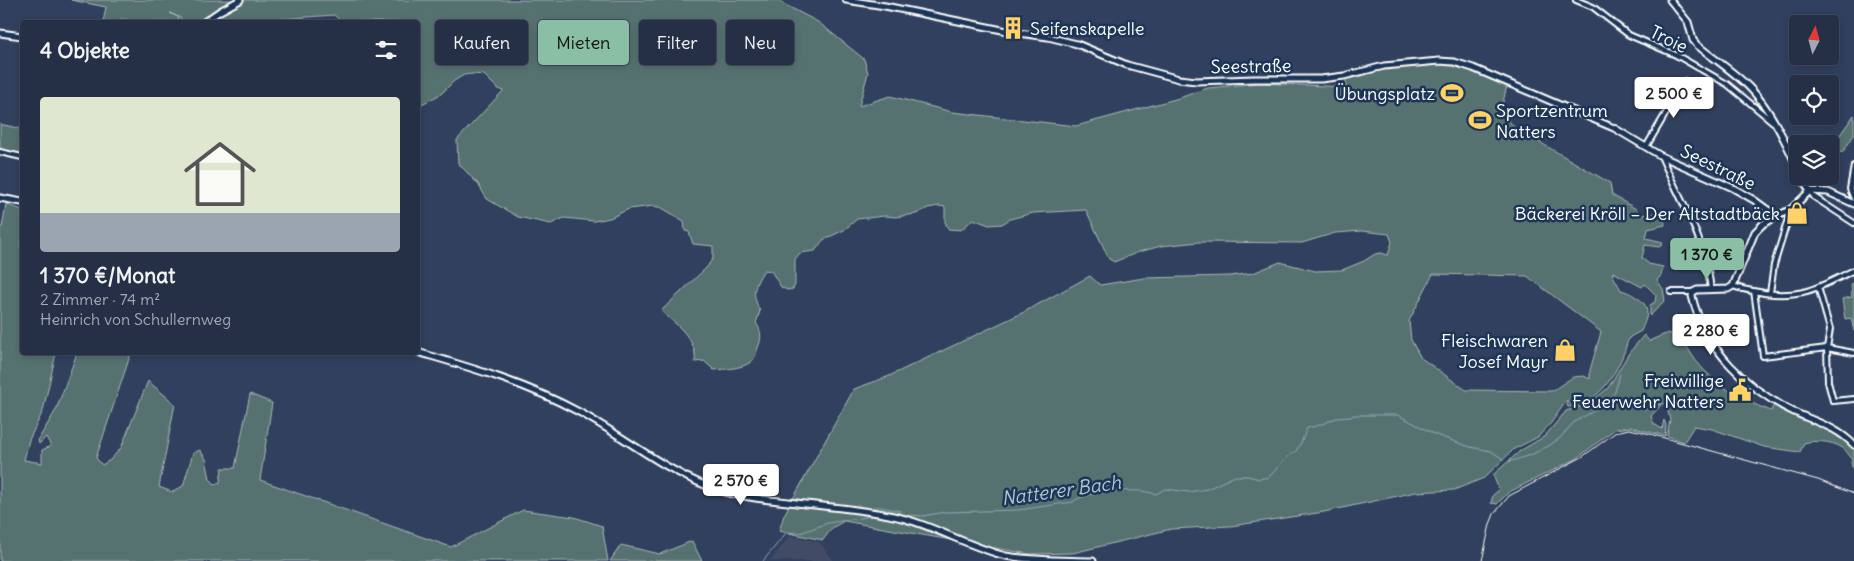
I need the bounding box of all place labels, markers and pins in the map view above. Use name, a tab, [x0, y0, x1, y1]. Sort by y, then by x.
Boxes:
building icon: Seifenskapelle	[1000, 15, 1026, 41]
place label: Seifenskapelle	[1030, 17, 1145, 40]
pin: 2 500 €	[1628, 76, 1720, 119]
sports icon: Übungsplatz	[1439, 80, 1465, 106]
place label: Übungsplatz	[1334, 82, 1435, 105]
place label: Sportzentrum Natters	[1496, 99, 1608, 143]
sports icon: Sportzentrum Natters	[1467, 107, 1493, 133]
shop icon: Bäckerei Kröll – Der Altstadtbäck	[1784, 200, 1810, 226]
place label: Bäckerei Kröll – Der Altstadtbäck	[1515, 202, 1780, 225]
pin: 1 370 €	[1661, 238, 1753, 280]
pin: 2 280 €	[1665, 314, 1757, 356]
place label: Fleischwaren Josef Mayr	[1441, 329, 1549, 373]
shop icon: Fleischwaren Josef Mayr	[1552, 337, 1578, 363]
place label: Freiwillige Feuerwehr Natters	[1572, 369, 1724, 413]
public building icon: Freiwillige Feuerwehr Natters	[1727, 377, 1753, 403]
pin: 2 570 €	[695, 464, 787, 506]

